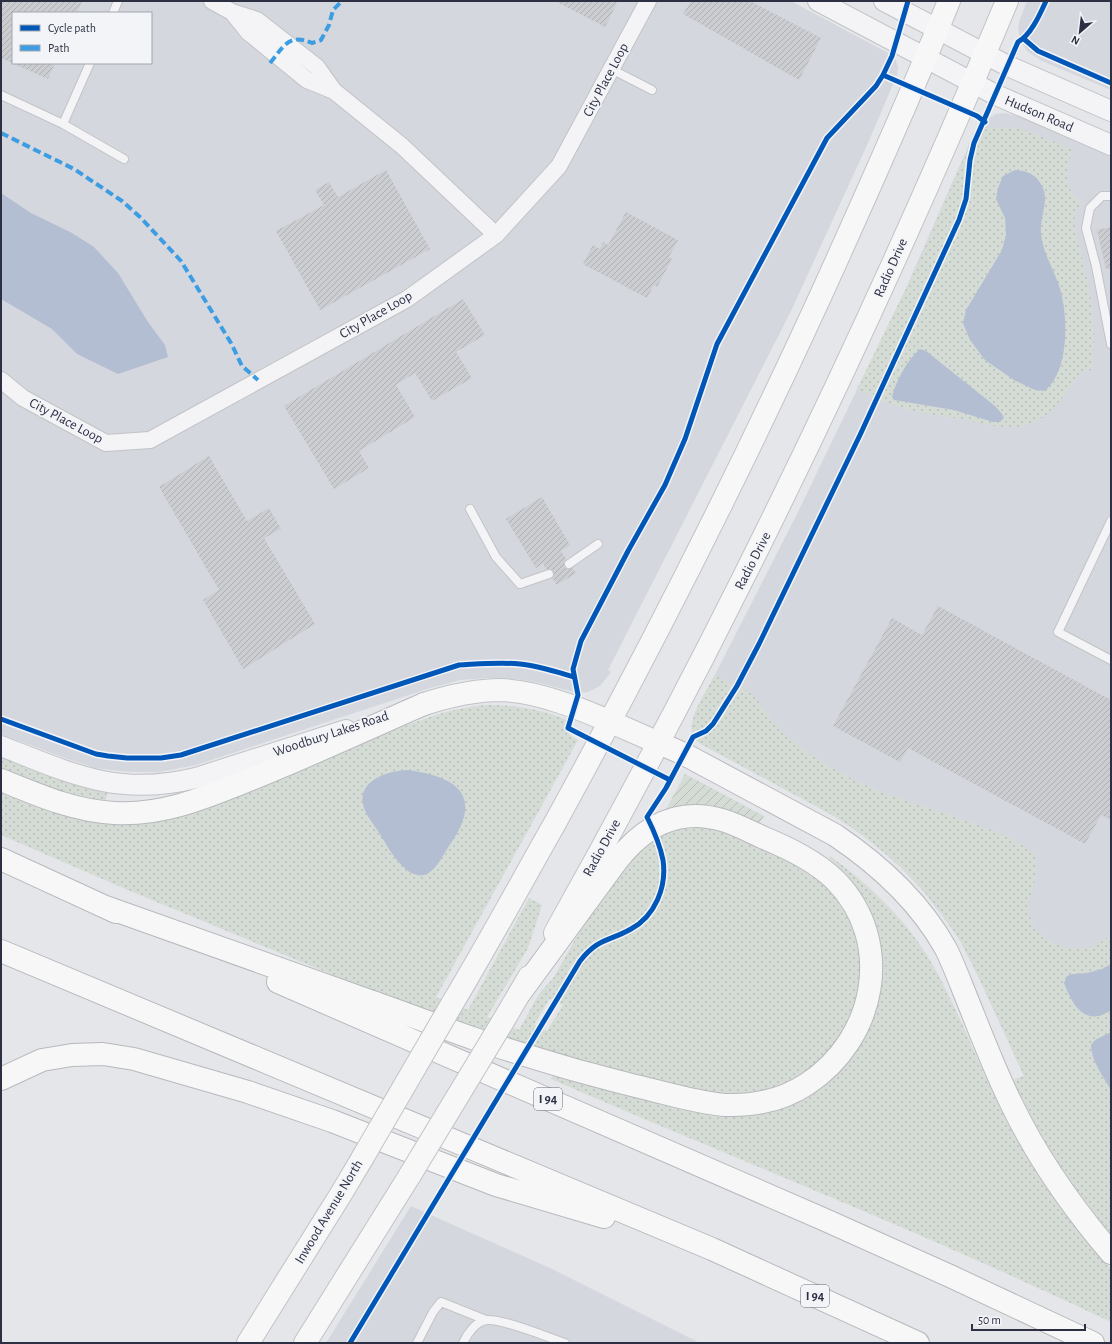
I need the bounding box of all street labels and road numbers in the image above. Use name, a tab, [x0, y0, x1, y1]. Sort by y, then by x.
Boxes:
street label: City Place Loop	[581, 41, 631, 119]
street label: Hudson Road	[1003, 93, 1075, 135]
street label: Radio Drive	[872, 236, 910, 300]
street label: City Place Loop	[337, 289, 415, 341]
street label: City Place Loop	[27, 396, 105, 446]
street label: Radio Drive	[732, 530, 774, 592]
street label: Woodbury Lakes Road	[272, 709, 390, 759]
street label: Radio Drive	[581, 817, 623, 879]
road number: I 94	[534, 1088, 562, 1110]
street label: Inwood Avenue North	[292, 1158, 366, 1266]
road number: I 94	[801, 1285, 829, 1307]

